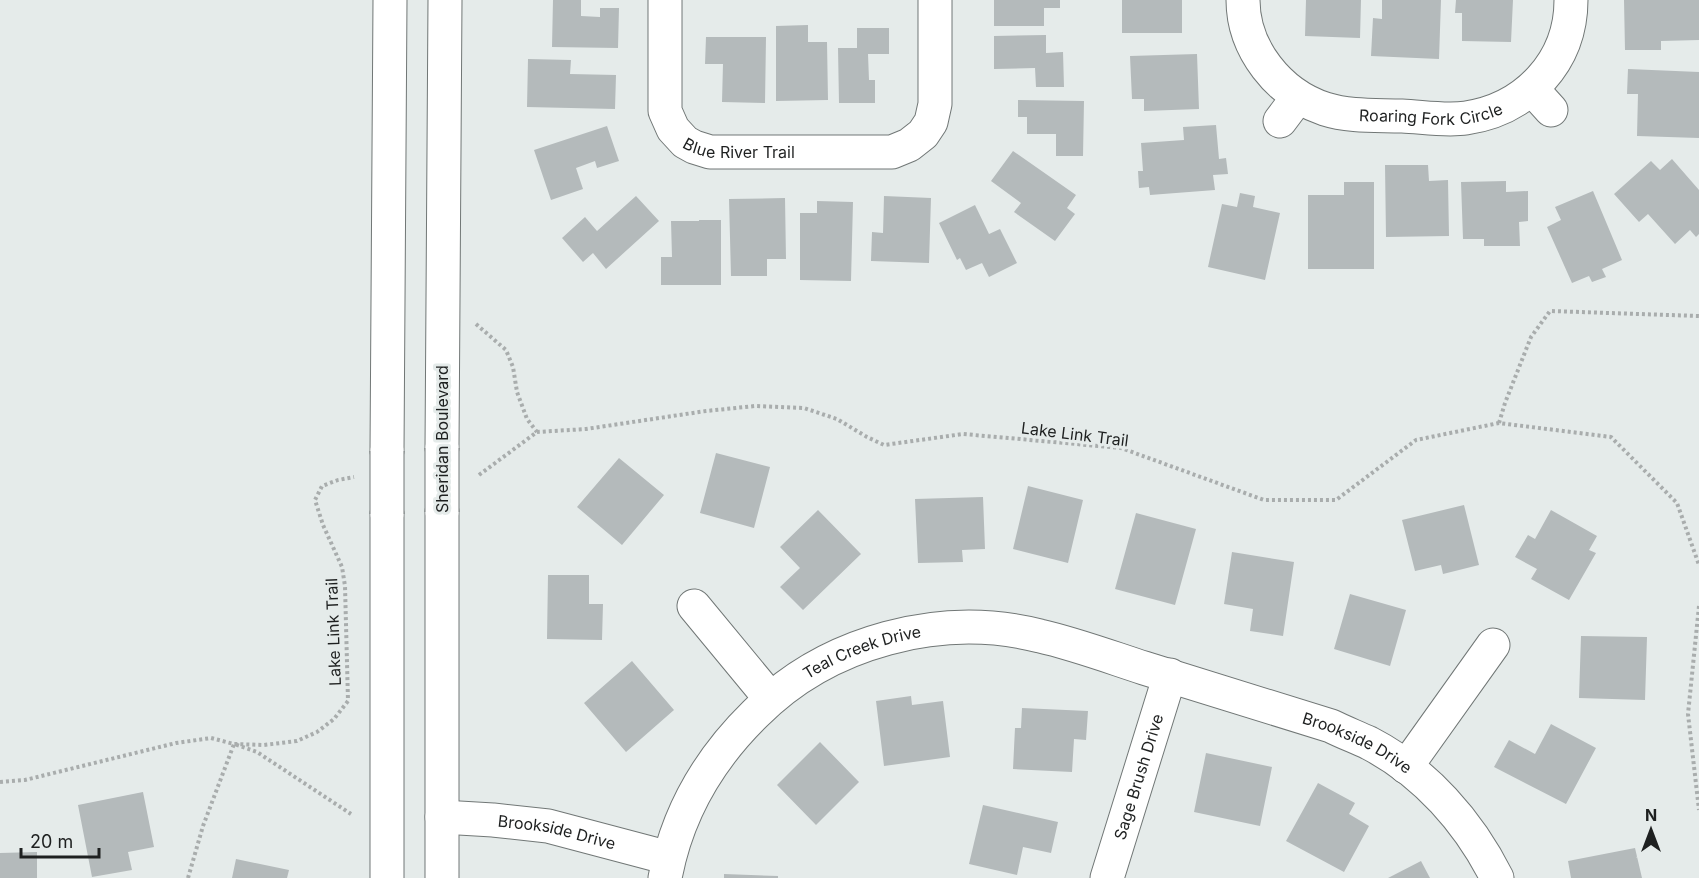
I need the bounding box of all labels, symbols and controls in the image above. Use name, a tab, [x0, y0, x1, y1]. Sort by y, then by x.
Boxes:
street label: Roaring Fork Circle	[1359, 98, 1505, 129]
street label: Blue River Trail	[680, 133, 795, 162]
street label: Sheridan Boulevard	[432, 365, 452, 513]
street label: Lake Link Trail	[1020, 417, 1130, 451]
street label: Lake Link Trail	[321, 578, 345, 686]
street label: Teal Creek Drive	[799, 621, 922, 683]
street label: Brookside Drive	[1300, 708, 1416, 777]
street label: Sage Brush Drive	[1109, 711, 1167, 842]
north arrow	[1621, 800, 1681, 860]
text: N	[1645, 805, 1657, 825]
street label: Brookside Drive	[497, 811, 618, 853]
scale bar	[21, 821, 99, 859]
text: 20 m	[30, 831, 73, 852]

